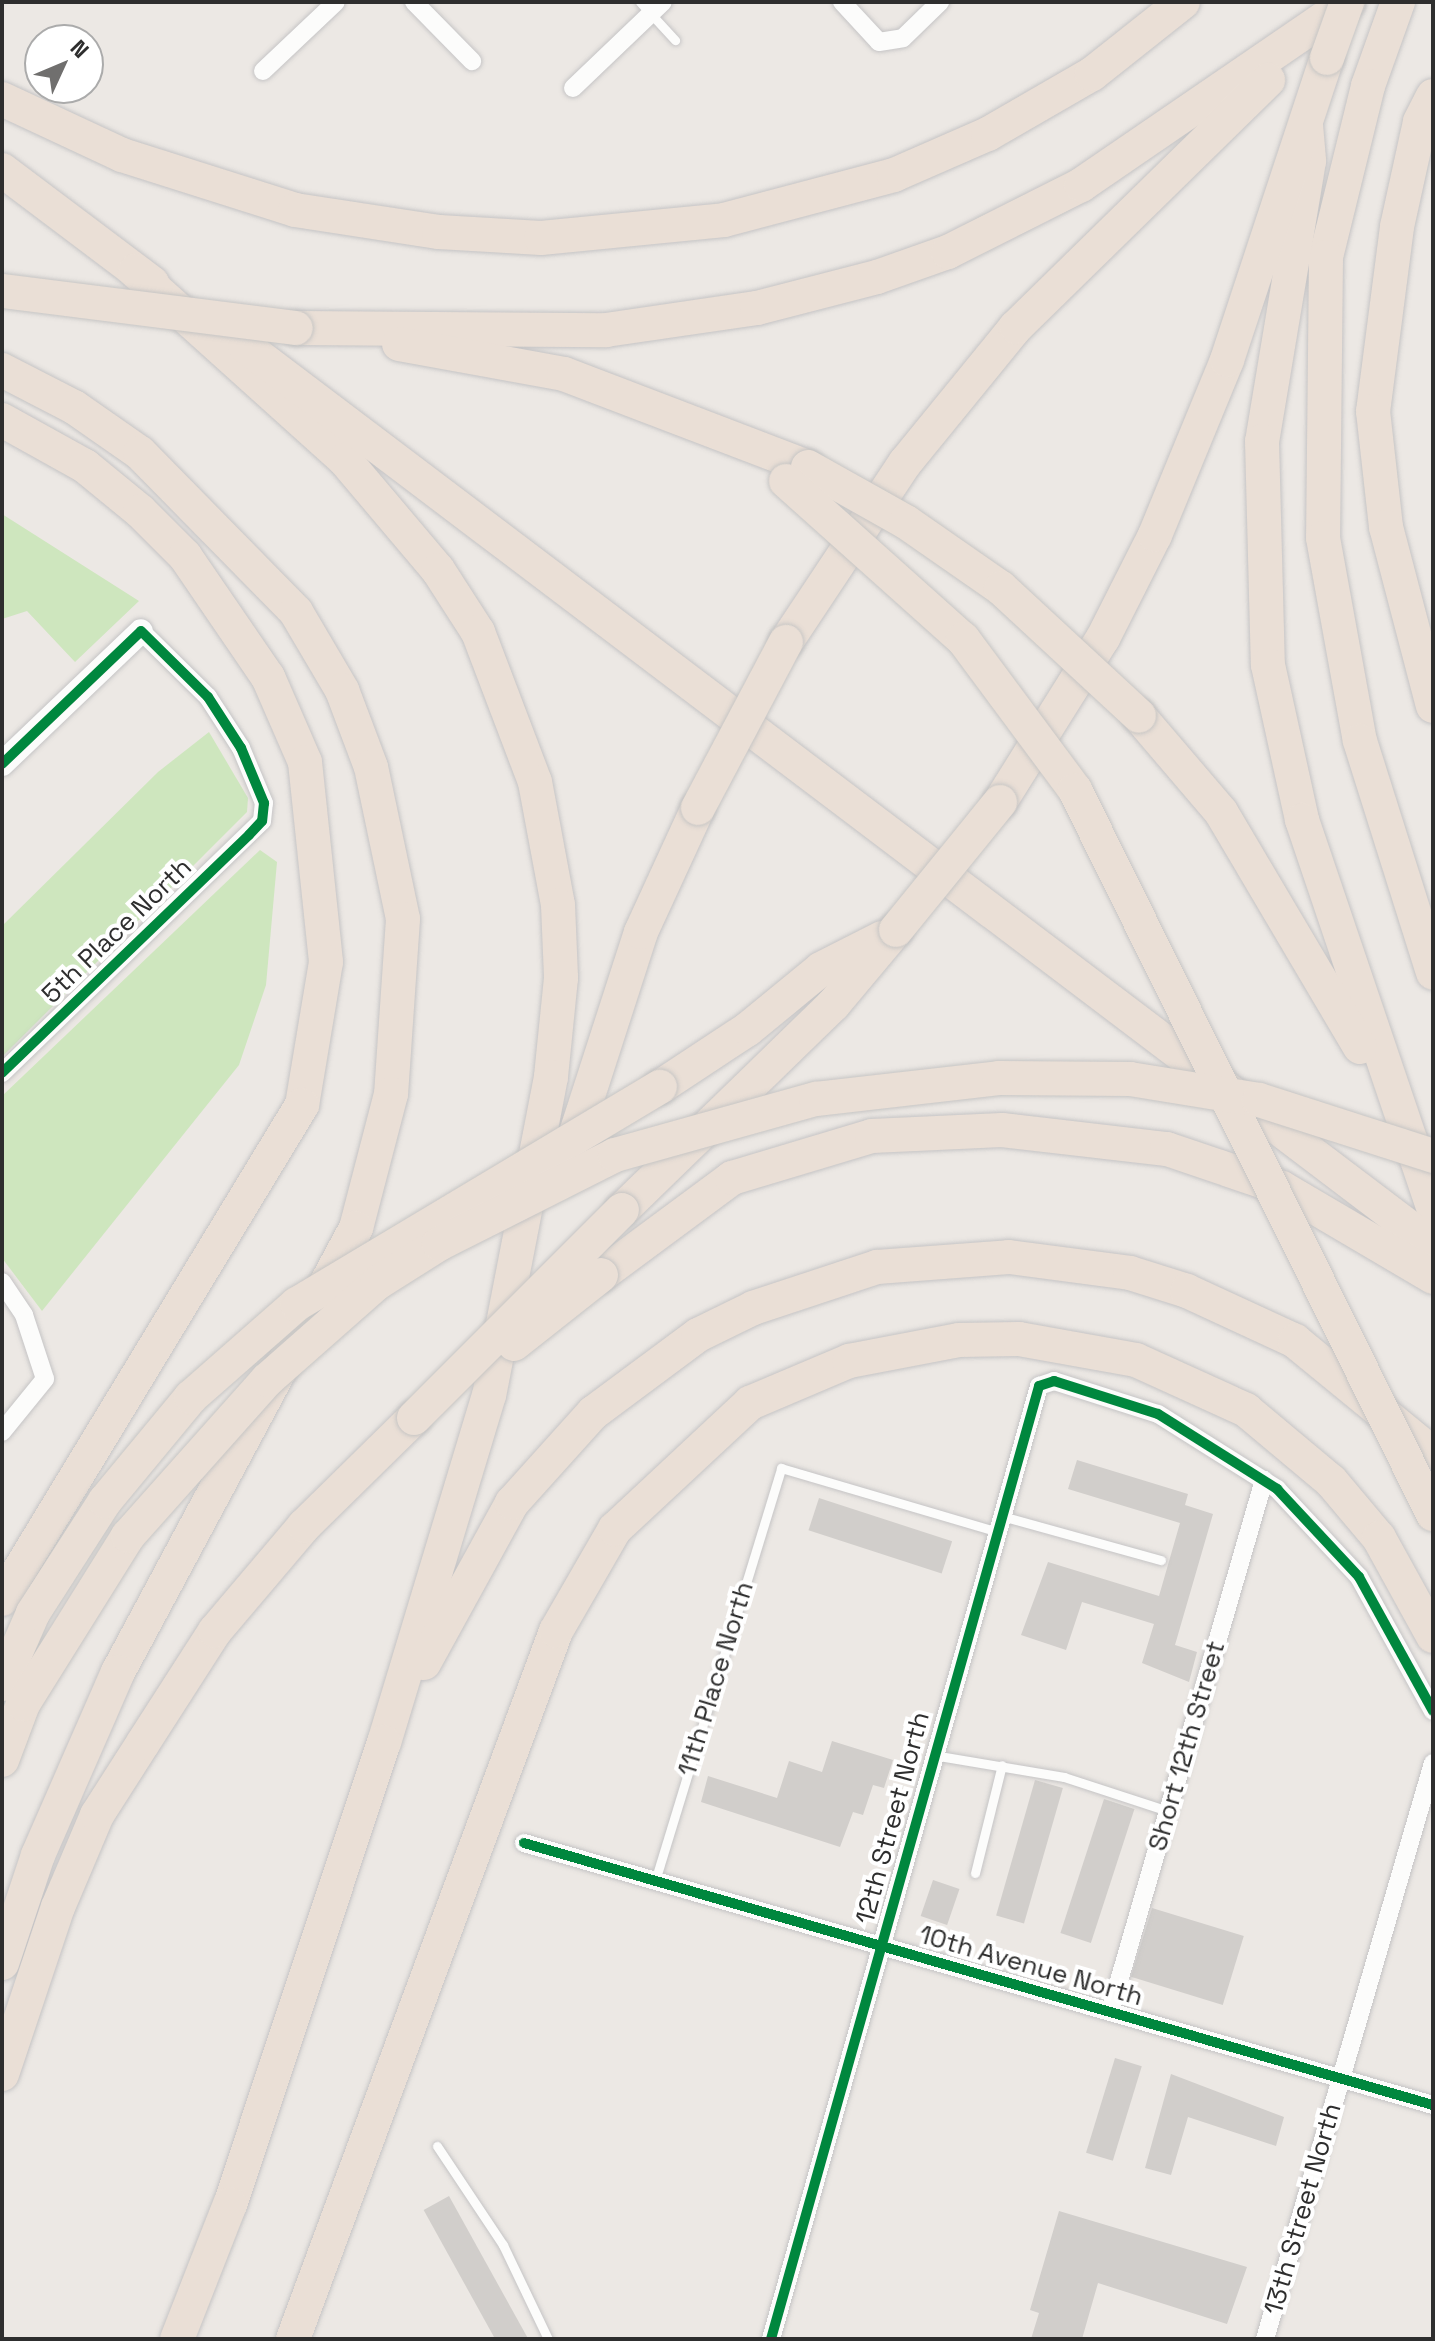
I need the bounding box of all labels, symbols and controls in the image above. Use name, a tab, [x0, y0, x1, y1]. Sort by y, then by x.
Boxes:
north arrow	[24, 24, 104, 104]
text: N	[65, 34, 95, 64]
street label: 5th Place North	[36, 852, 198, 1010]
street label: 11th Place North	[672, 1578, 760, 1780]
street label: Short 12th Street	[1142, 1637, 1232, 1855]
street label: 12th Street North	[850, 1709, 936, 1927]
street label: 10th Avenue North	[915, 1919, 1147, 2013]
street label: 13th Street North	[1258, 2100, 1348, 2318]

